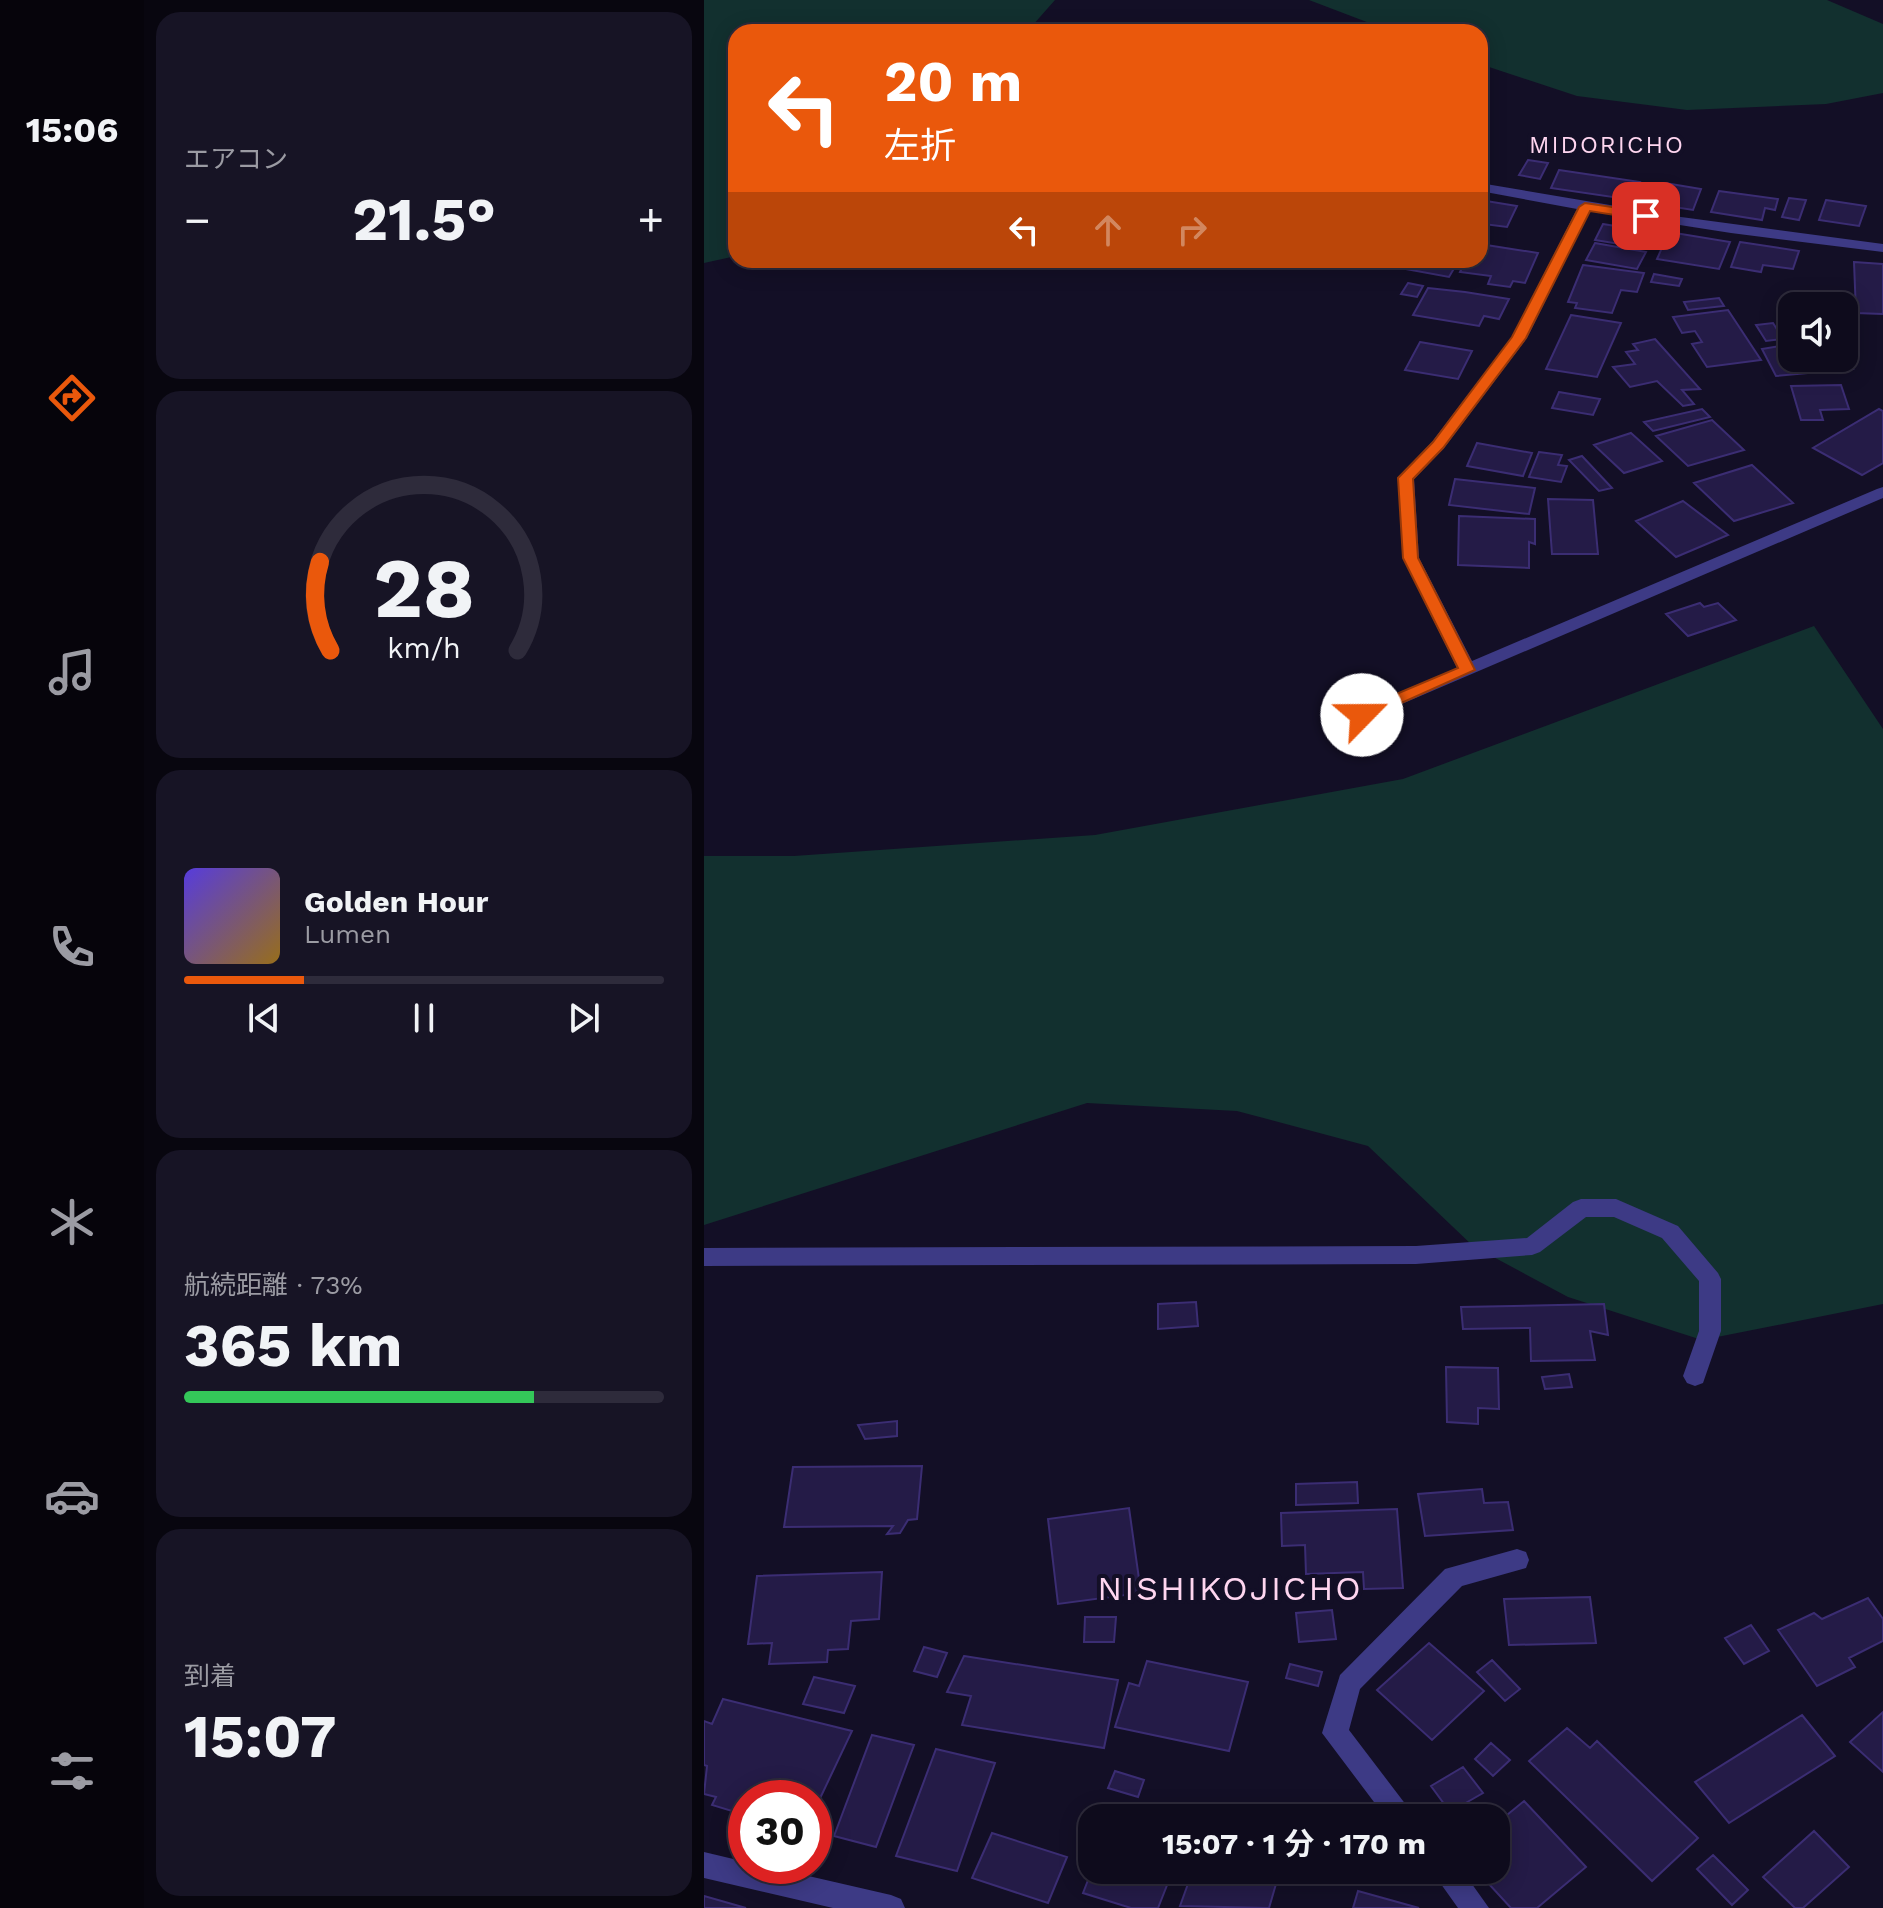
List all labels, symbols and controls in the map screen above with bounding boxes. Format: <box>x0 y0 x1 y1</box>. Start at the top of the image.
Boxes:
text: 20 m <box>884 49 1022 115</box>
icon: left <box>752 56 856 160</box>
text: 15:06 <box>26 109 118 151</box>
text: 左折 <box>884 125 956 167</box>
district label: MIDORICHO <box>1529 131 1685 159</box>
text: エアコン <box>184 144 288 174</box>
pin <box>1612 182 1680 250</box>
text: 21.5° <box>352 184 496 255</box>
text: − <box>184 194 211 246</box>
text: + <box>637 194 664 246</box>
icon: arrive <box>1624 194 1668 238</box>
icon: left <box>1002 208 1046 252</box>
icon: ahead <box>1086 208 1130 252</box>
icon: right <box>1170 208 1214 252</box>
map controls <box>1778 292 1858 372</box>
button: sound <box>1778 292 1858 372</box>
icon: directions <box>44 370 100 426</box>
text: 28 <box>373 539 475 636</box>
text: km/h <box>387 631 461 665</box>
icon: music <box>44 644 100 700</box>
position arrow <box>1320 673 1404 757</box>
text: Golden Hour <box>304 884 488 919</box>
icon: phone <box>44 919 100 975</box>
text: Lumen <box>304 919 391 949</box>
icon: previous <box>242 996 286 1040</box>
icon: pause <box>402 996 446 1040</box>
icon: next <box>562 996 606 1040</box>
icon: climate <box>44 1194 100 1250</box>
text: 航続距離 · 73% <box>184 1270 363 1300</box>
text: 365 km <box>184 1310 402 1381</box>
icon: car <box>44 1468 100 1524</box>
district label: NISHIKOJICHO <box>1097 1568 1363 1608</box>
text: 到着 <box>184 1661 236 1691</box>
text: 15:07 <box>184 1701 337 1772</box>
icon: filters <box>44 1743 100 1799</box>
speed limit sign: 30 <box>728 1780 832 1884</box>
text: 15:07 · 1 分 · 170 m <box>1162 1826 1426 1861</box>

